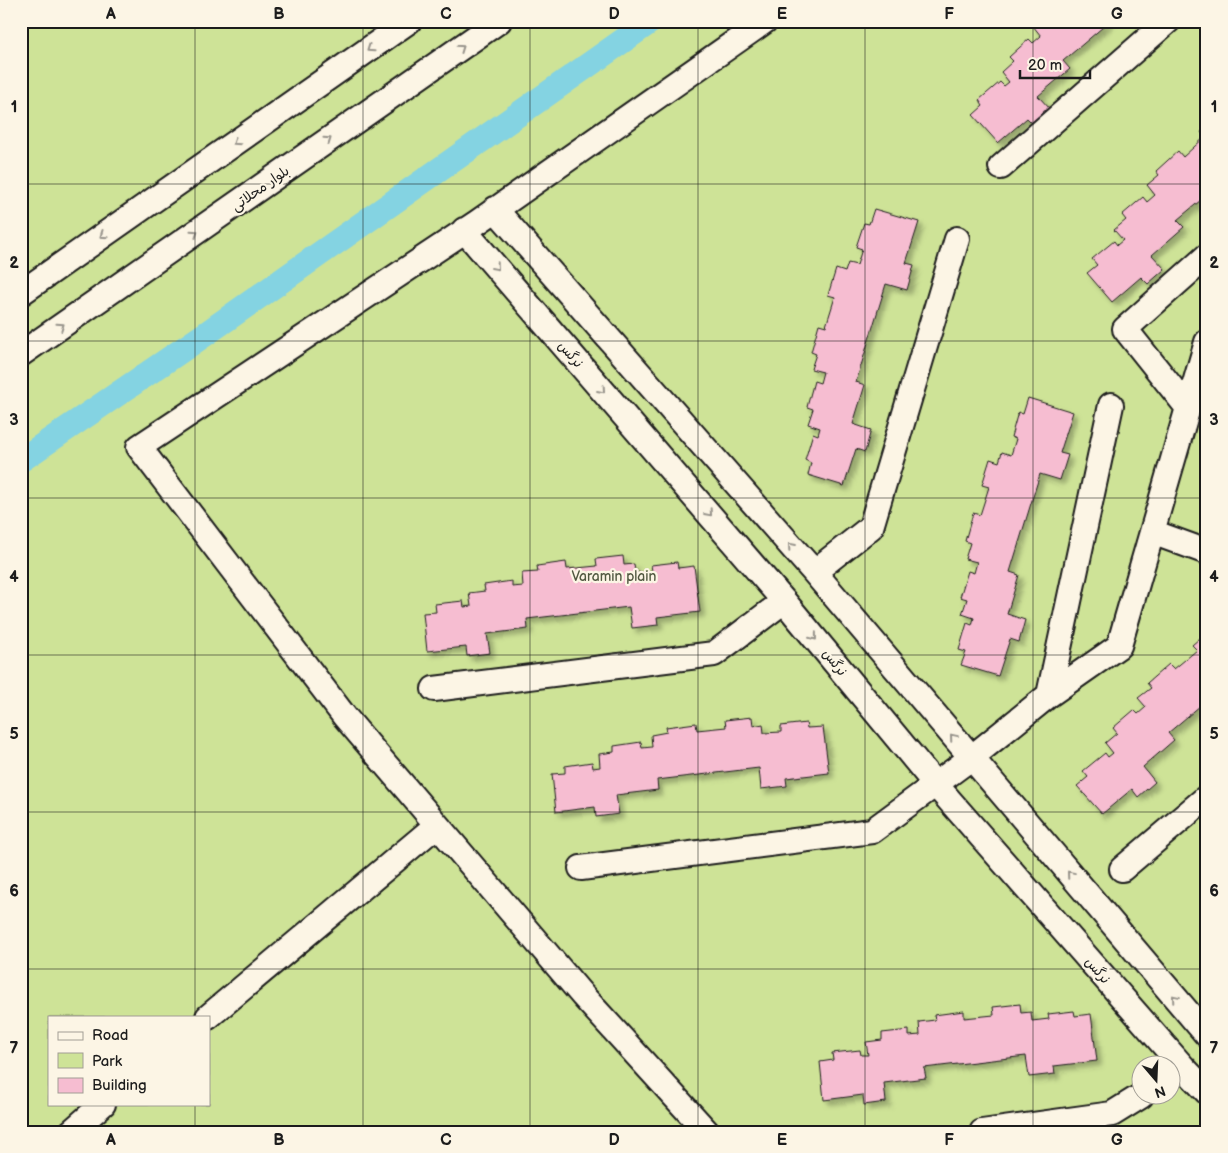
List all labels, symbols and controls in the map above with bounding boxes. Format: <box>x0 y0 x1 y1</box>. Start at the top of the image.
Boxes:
text: A <box>105 5 116 24</box>
text: B <box>273 5 285 24</box>
text: C <box>440 5 452 24</box>
text: D <box>608 5 620 24</box>
text: E <box>777 5 787 24</box>
text: F <box>944 5 954 24</box>
text: G <box>1111 5 1123 24</box>
one-way arrow <box>366 43 375 52</box>
one-way arrow <box>455 45 465 54</box>
scale bar <box>1020 48 1090 80</box>
text: 20 m <box>1028 56 1062 75</box>
text: 1 <box>11 98 17 117</box>
text: 1 <box>1211 98 1217 117</box>
one-way arrow <box>233 136 242 145</box>
one-way arrow <box>322 137 332 146</box>
street label: بلوار محلاتی <box>228 162 293 215</box>
one-way arrow <box>99 229 109 238</box>
one-way arrow <box>189 230 198 239</box>
text: 2 <box>9 254 19 273</box>
text: 2 <box>1209 254 1219 273</box>
one-way arrow <box>491 262 500 271</box>
one-way arrow <box>55 323 65 332</box>
street label: نرگس <box>554 337 587 371</box>
one-way arrow <box>597 385 606 394</box>
text: 3 <box>9 411 19 430</box>
text: 3 <box>1209 411 1219 430</box>
one-way arrow <box>703 508 712 517</box>
one-way arrow <box>788 543 797 552</box>
text: 4 <box>9 568 19 587</box>
park label: Varamin plain <box>572 568 657 585</box>
text: 4 <box>1209 568 1219 587</box>
one-way arrow <box>809 631 817 640</box>
street label: نرگس <box>819 645 851 679</box>
text: 5 <box>9 725 19 744</box>
text: 5 <box>1209 725 1219 744</box>
one-way arrow <box>950 733 959 742</box>
one-way arrow <box>1067 871 1076 880</box>
text: 6 <box>9 882 19 901</box>
text: 6 <box>1209 882 1219 901</box>
street label: نرگس <box>1081 953 1114 987</box>
one-way arrow <box>1172 994 1181 1003</box>
legend <box>48 1016 210 1106</box>
text: Road <box>92 1026 128 1045</box>
text: 7 <box>10 1039 19 1058</box>
text: 7 <box>1210 1039 1219 1058</box>
text: Park <box>92 1052 123 1071</box>
north arrow <box>1130 1056 1180 1106</box>
text: Building <box>92 1076 147 1095</box>
text: N <box>1152 1082 1168 1102</box>
text: A <box>105 1131 116 1150</box>
text: B <box>273 1131 285 1150</box>
text: C <box>440 1131 452 1150</box>
text: D <box>608 1131 620 1150</box>
text: E <box>777 1131 787 1150</box>
text: F <box>944 1131 954 1150</box>
text: G <box>1111 1131 1123 1150</box>

